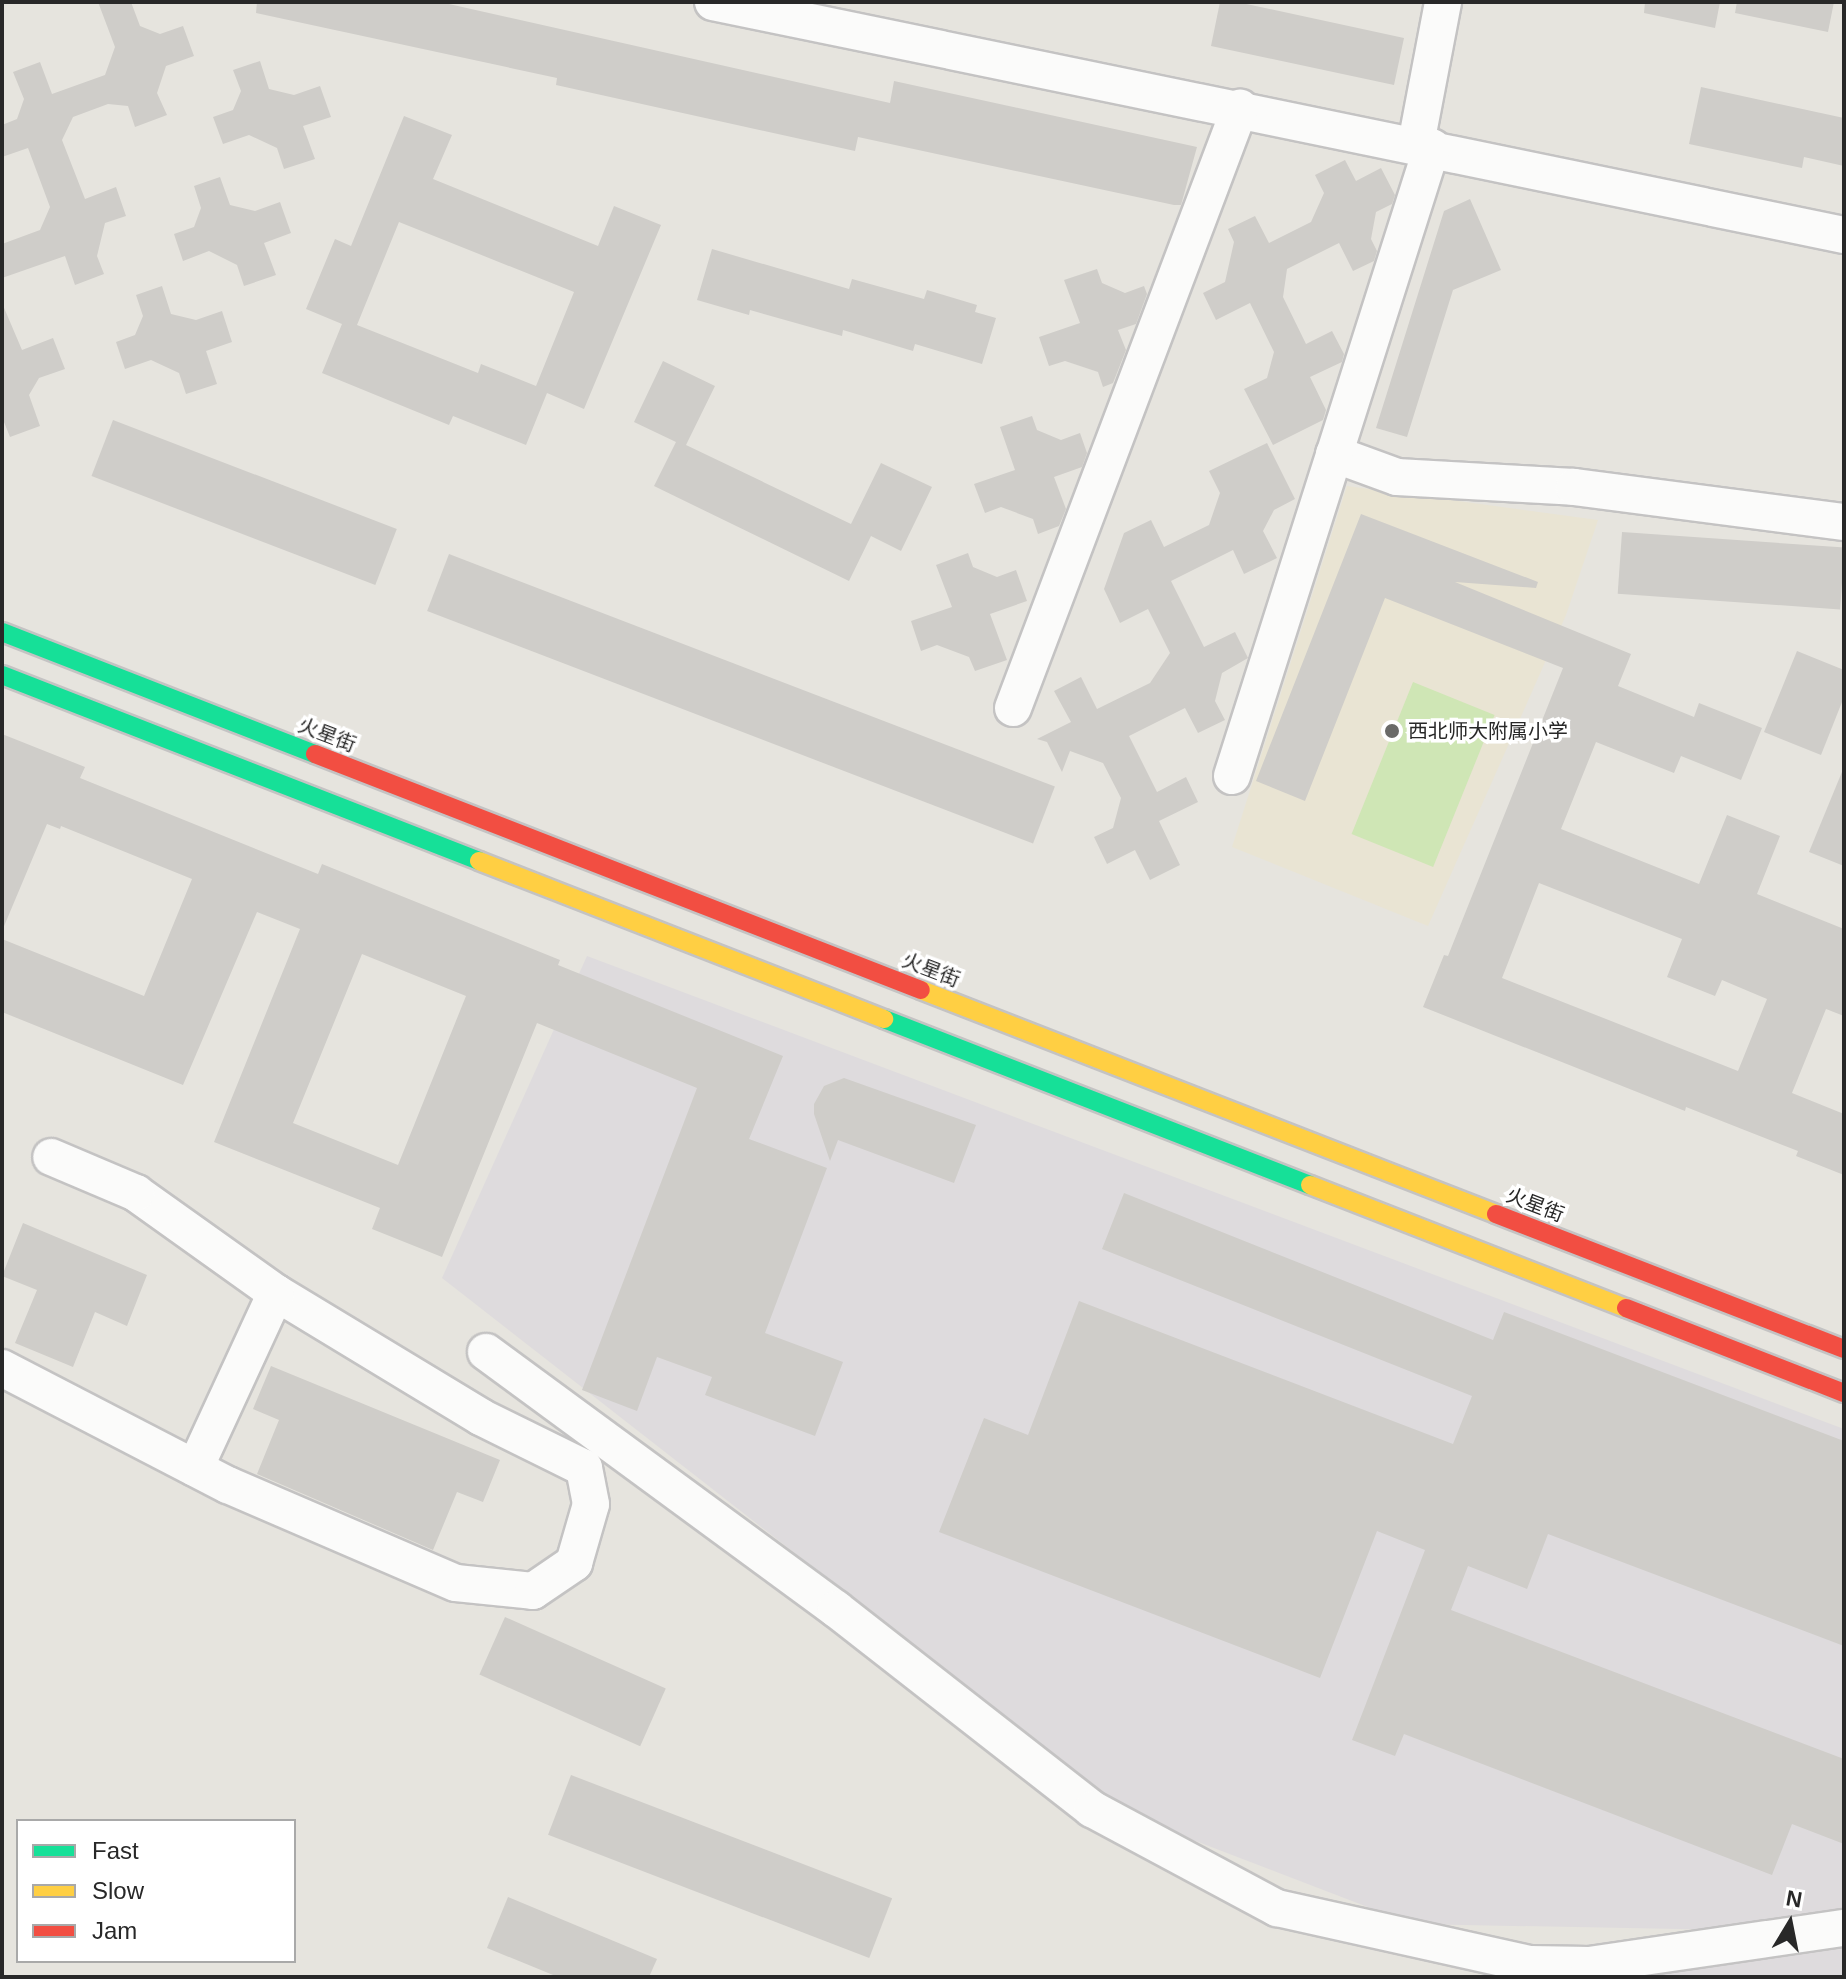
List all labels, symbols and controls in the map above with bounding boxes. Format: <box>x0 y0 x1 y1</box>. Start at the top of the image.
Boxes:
street label: 火星街 <box>295 713 359 757</box>
place label: 西北师大附属小学 <box>1408 719 1568 743</box>
marker: 西北师大附属小学 <box>1383 722 1401 740</box>
street label: 火星街 <box>899 948 963 992</box>
street label: 火星街 <box>1503 1183 1567 1227</box>
legend <box>16 1819 296 1963</box>
text: Fast <box>92 1837 139 1864</box>
text: Slow <box>92 1877 144 1904</box>
north arrow <box>1750 1883 1830 1963</box>
text: N <box>1784 1885 1804 1913</box>
text: Jam <box>92 1917 137 1944</box>

